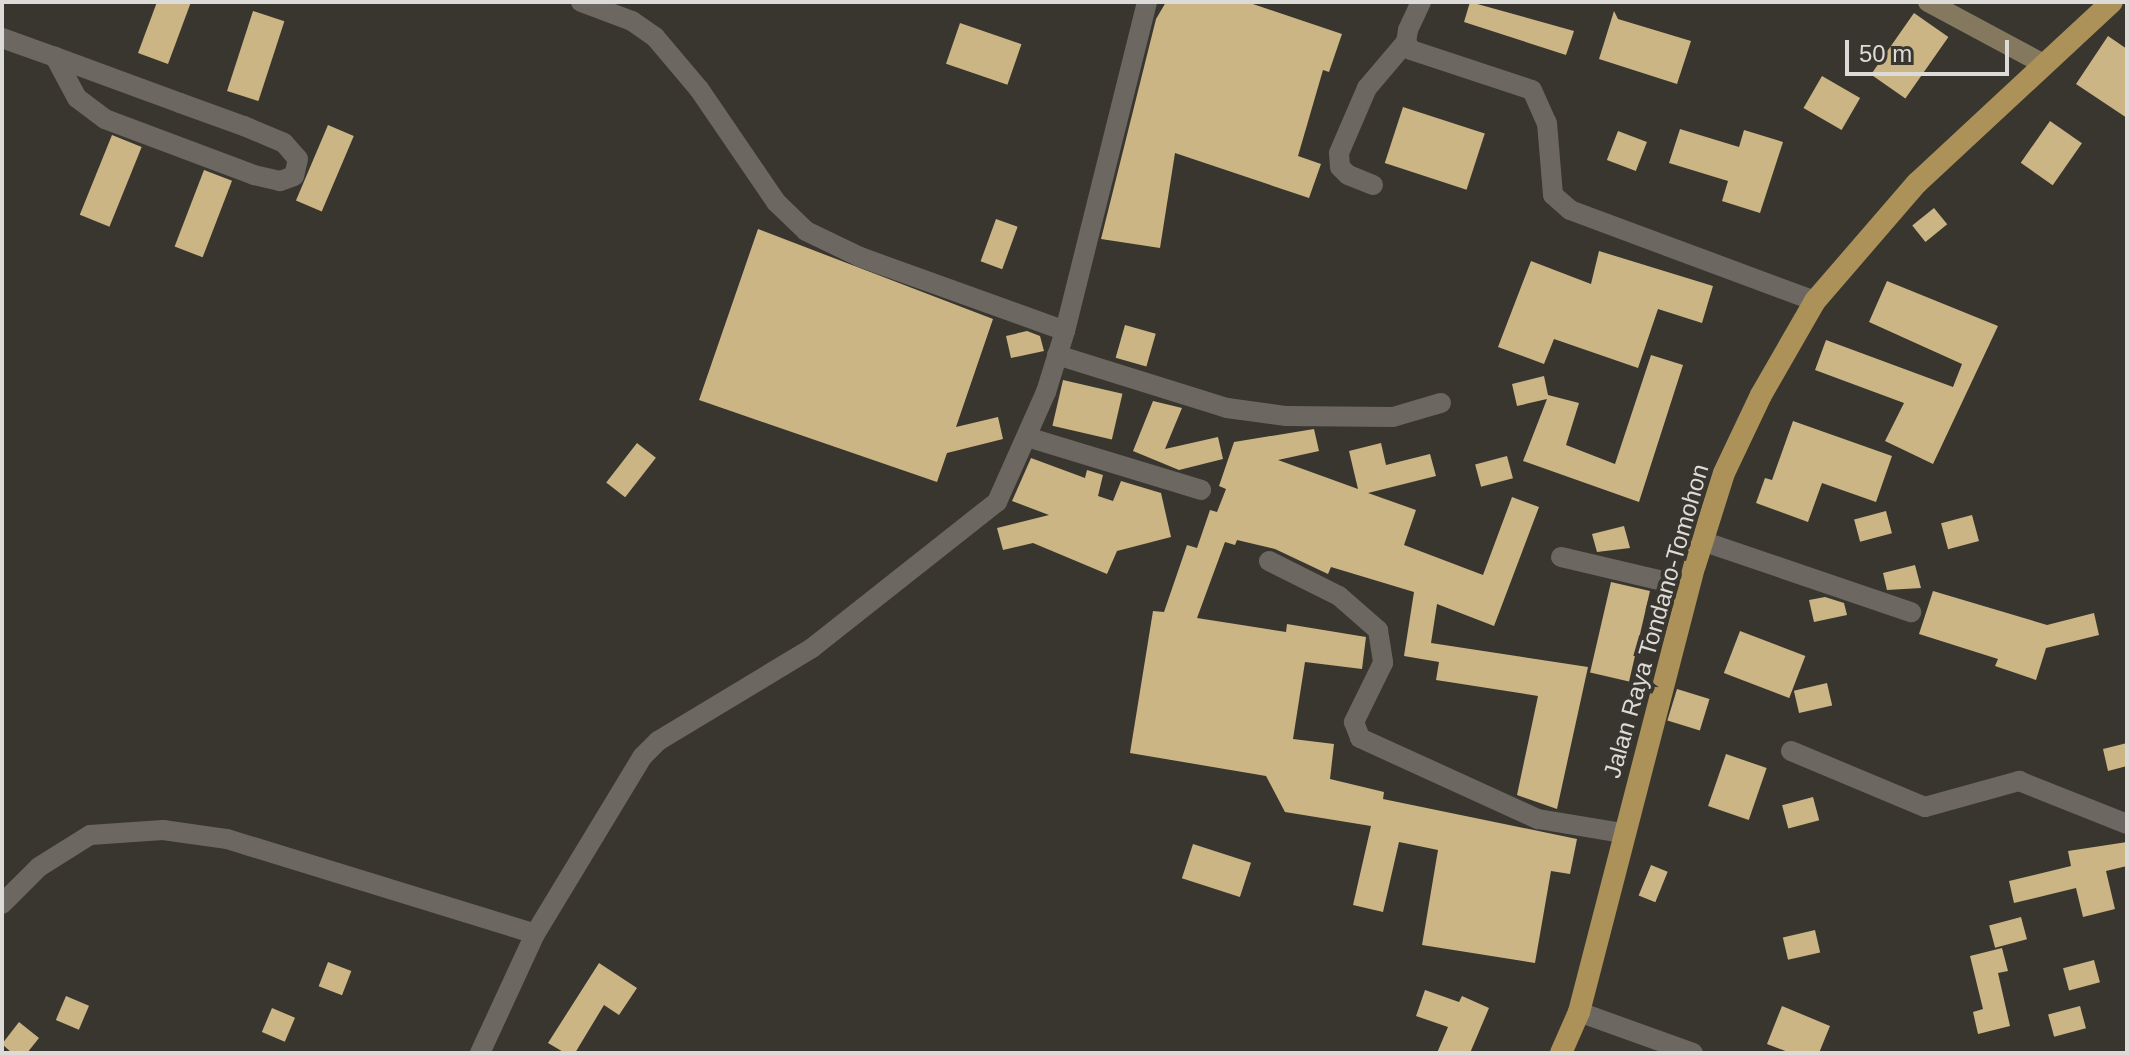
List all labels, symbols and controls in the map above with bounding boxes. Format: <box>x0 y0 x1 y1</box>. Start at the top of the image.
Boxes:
scale bar <box>1849 24 2013 74</box>
text: 50 m <box>1859 40 1912 67</box>
street label: Jalan Raya Tondano-Tomohon <box>1597 461 1715 781</box>

